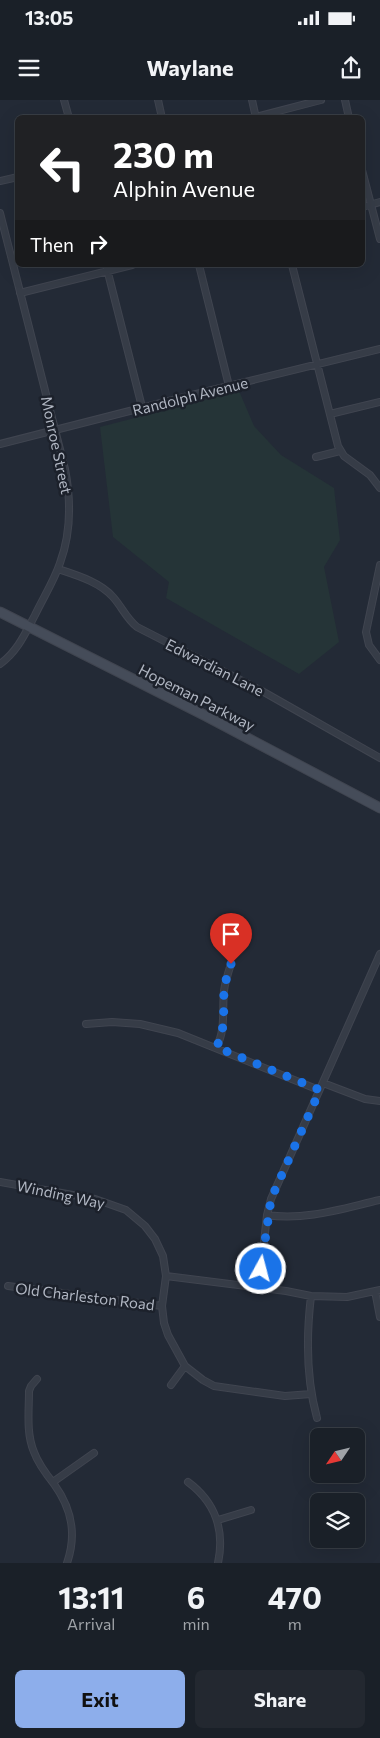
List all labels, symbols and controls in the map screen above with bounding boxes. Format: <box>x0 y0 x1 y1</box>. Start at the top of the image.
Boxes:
text: 13:05 <box>25 6 73 29</box>
icon: menu <box>15 54 43 82</box>
text: Waylane <box>146 54 234 81</box>
icon: share <box>337 54 365 82</box>
text: 230 m <box>113 132 214 175</box>
icon: left <box>30 135 95 200</box>
text: Alphin Avenue <box>113 175 255 202</box>
icon: right <box>84 230 112 258</box>
text: Then <box>30 233 74 256</box>
street label: Randolph Avenue <box>130 373 250 419</box>
street label: Monroe Street <box>38 394 76 496</box>
street label: Edwardian Lane <box>163 635 267 700</box>
street label: Hopeman Parkway <box>136 660 258 734</box>
pin <box>210 913 252 964</box>
icon: arrive <box>217 920 245 948</box>
street label: Winding Way <box>15 1176 107 1212</box>
position arrow <box>234 1242 286 1294</box>
street label: Old Charleston Road <box>14 1279 156 1313</box>
north arrow <box>310 1428 365 1482</box>
map controls <box>310 1428 365 1548</box>
button: layers <box>310 1493 365 1548</box>
text: 13:11 <box>58 1578 124 1615</box>
text: 6 <box>187 1578 205 1615</box>
text: 470 <box>268 1578 322 1615</box>
text: Arrival <box>67 1614 115 1633</box>
text: min <box>182 1614 210 1633</box>
text: m <box>288 1614 302 1633</box>
button: Exit <box>15 1670 185 1728</box>
button: Share <box>195 1670 365 1728</box>

